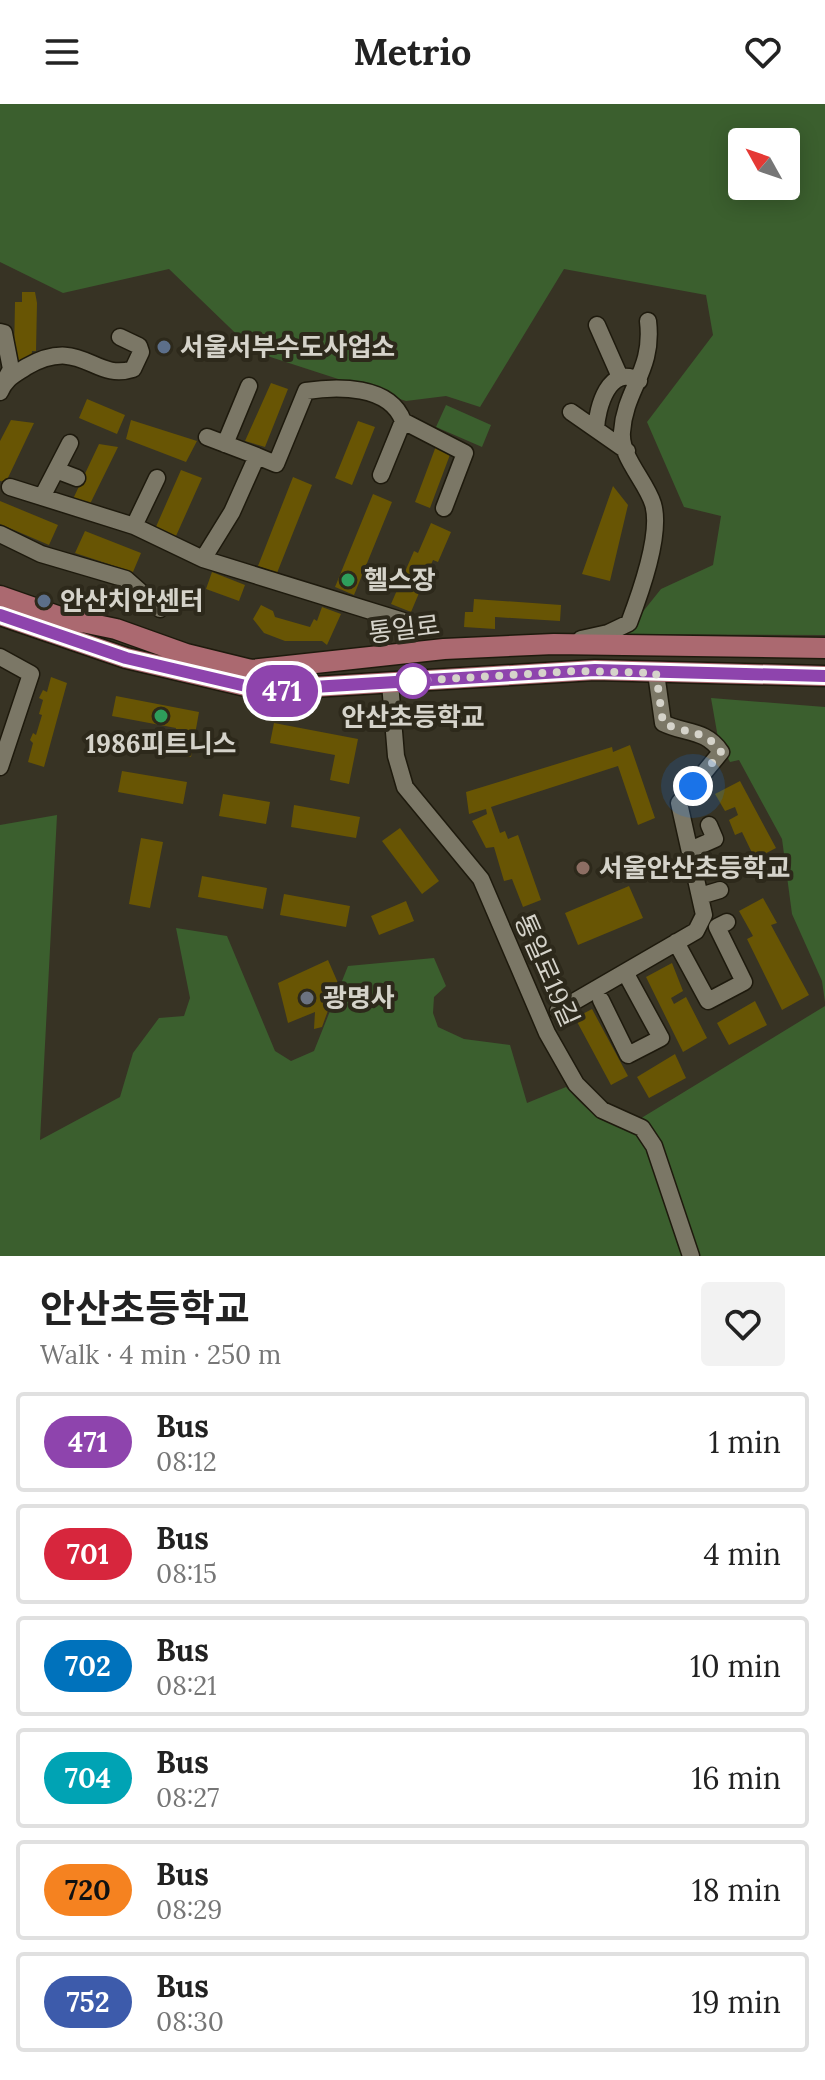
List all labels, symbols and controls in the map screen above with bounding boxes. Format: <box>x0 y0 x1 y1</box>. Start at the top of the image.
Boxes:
text: Metrio <box>354 29 471 75</box>
icon: menu <box>40 30 84 74</box>
icon: heart <box>741 30 785 74</box>
north arrow <box>728 128 800 200</box>
map controls <box>728 128 800 200</box>
place label: 서울서부수도사업소 <box>180 330 395 363</box>
marker: 서울서부수도사업소 <box>155 338 173 356</box>
place label: 헬스장 <box>364 563 436 596</box>
marker: 헬스장 <box>339 571 357 589</box>
place label: 안산치안센터 <box>60 584 204 617</box>
marker: 안산치안센터 <box>35 592 53 610</box>
street label: 통일로 <box>366 608 442 649</box>
marker: 안산초등학교 <box>396 664 430 698</box>
line badge: 471 <box>236 665 328 717</box>
text: 471 <box>262 673 302 709</box>
place label: 안산초등학교 <box>341 700 485 733</box>
marker: 1986피트니스 <box>152 707 170 725</box>
place label: 1986피트니스 <box>85 727 237 760</box>
your location <box>673 766 713 806</box>
place label: 서울안산초등학교 <box>599 851 790 884</box>
marker: 서울안산초등학교 <box>574 859 592 877</box>
street label: 통일로19길 <box>508 908 587 1031</box>
place label: 광명사 <box>323 981 395 1014</box>
marker: 광명사 <box>298 989 316 1007</box>
button: heart <box>701 1282 785 1366</box>
text: 안산초등학교 <box>40 1284 250 1332</box>
text: Walk · 4 min · 250 m <box>40 1338 281 1371</box>
text: Bus <box>156 1407 209 1445</box>
text: 1 min <box>709 1423 781 1461</box>
text: 471 <box>68 1424 108 1460</box>
text: 08:12 <box>156 1445 217 1478</box>
text: Bus <box>156 1519 209 1557</box>
text: 4 min <box>703 1535 781 1573</box>
text: 701 <box>67 1536 109 1572</box>
text: 08:15 <box>156 1557 217 1590</box>
text: Bus <box>156 1631 209 1669</box>
text: 10 min <box>690 1647 781 1685</box>
text: 702 <box>65 1648 111 1684</box>
text: 08:21 <box>156 1669 217 1702</box>
text: Bus <box>156 1743 209 1781</box>
text: 16 min <box>691 1759 781 1797</box>
text: 704 <box>65 1760 111 1796</box>
text: 08:27 <box>156 1781 219 1814</box>
text: Bus <box>156 1855 209 1893</box>
text: 18 min <box>692 1871 781 1909</box>
text: 720 <box>65 1872 111 1908</box>
text: 08:29 <box>156 1893 222 1926</box>
text: Bus <box>156 1967 209 2005</box>
text: 19 min <box>691 1983 781 2021</box>
text: 752 <box>66 1984 110 2020</box>
text: 08:30 <box>156 2005 224 2038</box>

